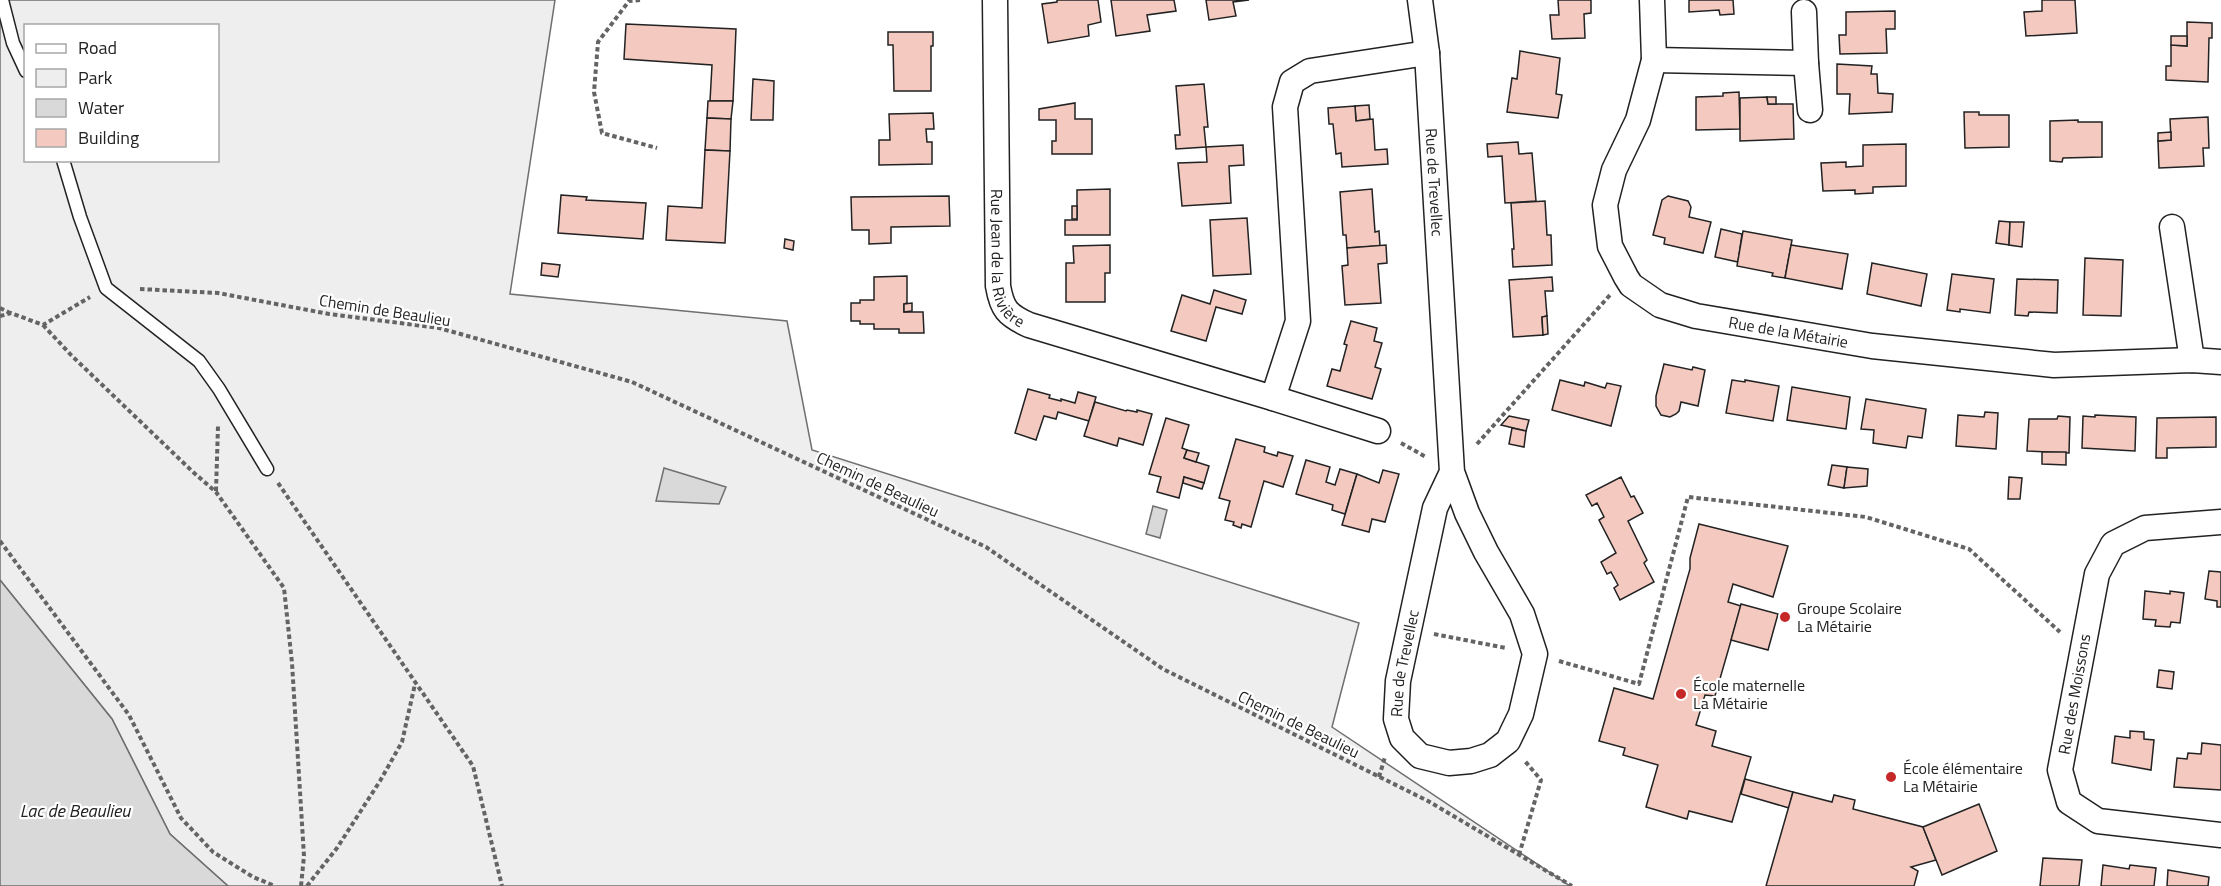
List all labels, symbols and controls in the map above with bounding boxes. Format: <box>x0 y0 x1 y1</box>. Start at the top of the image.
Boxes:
legend <box>24 24 219 162</box>
text: Road <box>78 34 117 61</box>
text: Park <box>78 64 113 91</box>
text: Water <box>78 94 124 121</box>
text: Building <box>78 124 139 151</box>
street label: Rue de Trevellec <box>1420 127 1450 237</box>
street label: Rue Jean de la Rivière <box>985 189 1029 333</box>
street label: Chemin de Beaulieu <box>318 288 452 332</box>
street label: Rue de la Métairie <box>1727 310 1850 354</box>
street label: Chemin de Beaulieu <box>813 445 943 523</box>
place label: Groupe Scolaire La Métairie <box>1797 596 1902 638</box>
street label: Rue de Trevellec <box>1384 607 1425 718</box>
marker: Groupe Scolaire La Métairie <box>1778 610 1792 624</box>
street label: Rue des Moissons <box>2052 632 2096 756</box>
place label: École maternelle La Métairie <box>1693 673 1805 715</box>
street label: Chemin de Beaulieu <box>1234 684 1364 764</box>
marker: École maternelle La Métairie <box>1674 687 1688 701</box>
place label: École élémentaire La Métairie <box>1903 756 2023 798</box>
marker: École élémentaire La Métairie <box>1884 770 1898 784</box>
water label: Lac de Beaulieu <box>20 797 131 824</box>

